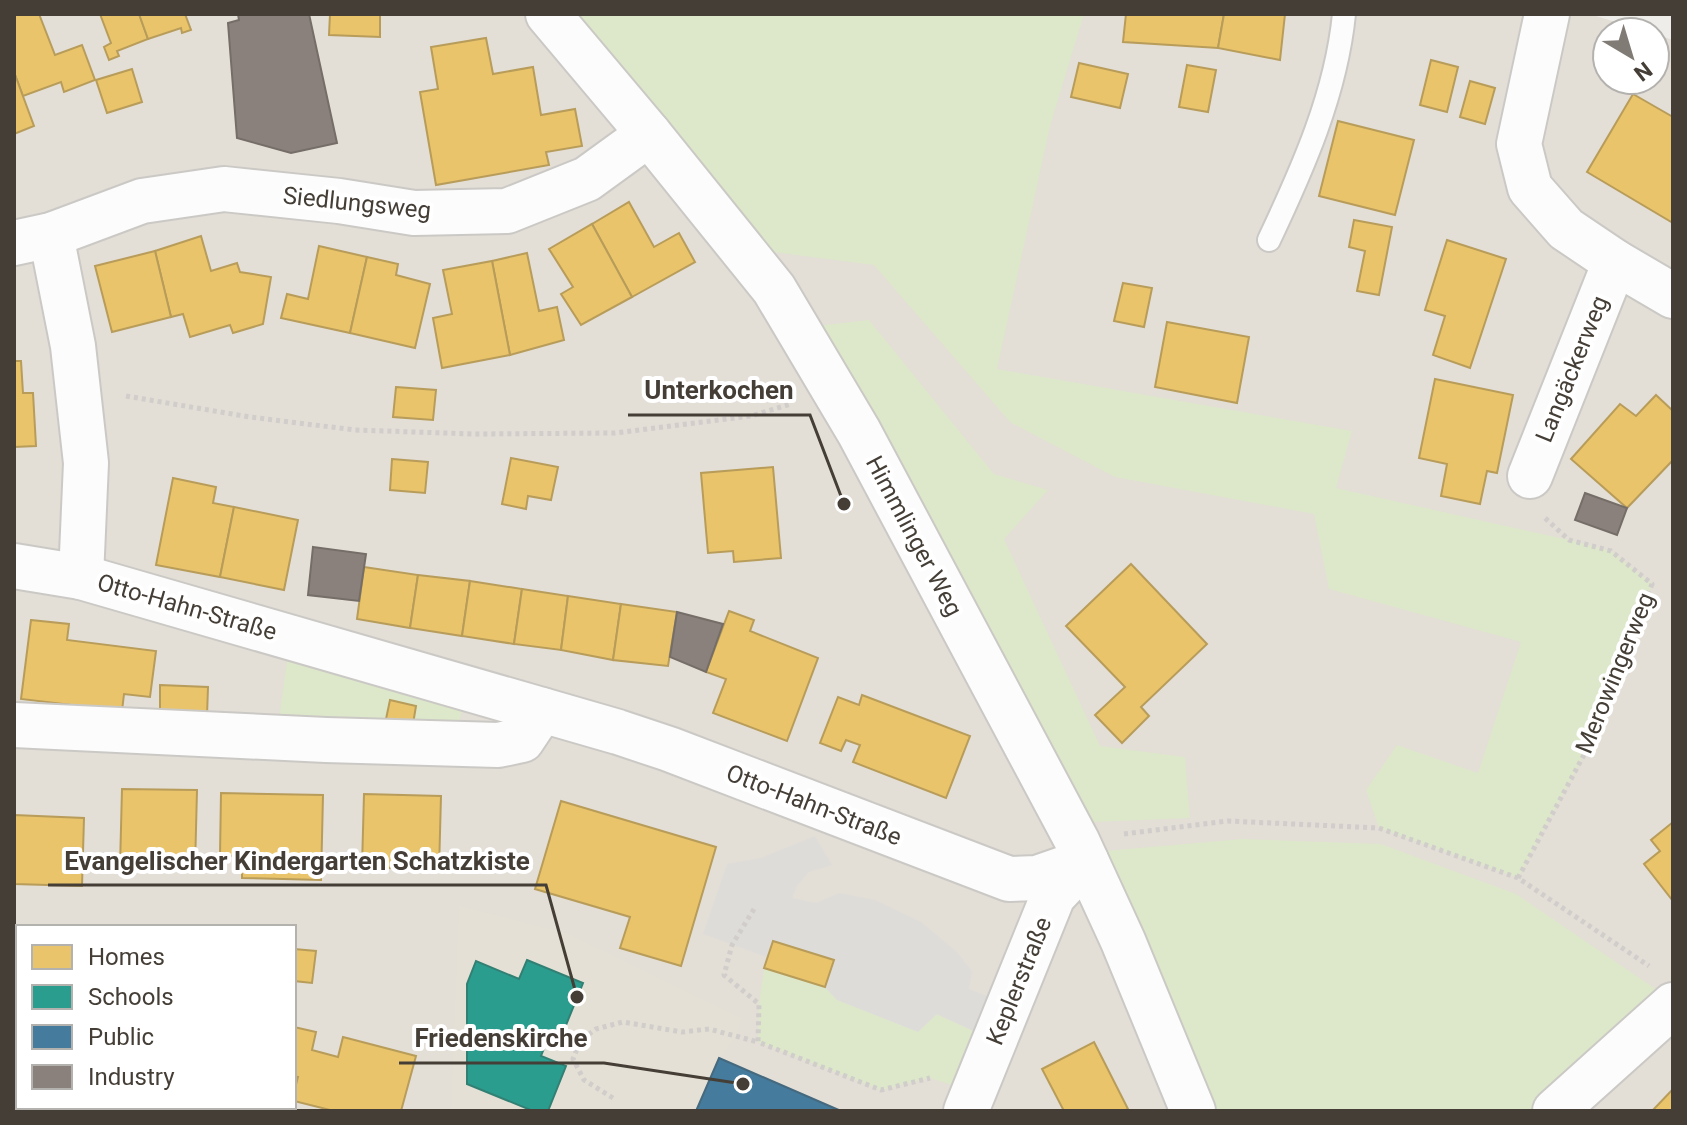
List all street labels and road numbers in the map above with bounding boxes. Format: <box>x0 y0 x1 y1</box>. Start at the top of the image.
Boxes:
street label: Siedlungsweg <box>282 181 432 225</box>
street label: Langäckerweg <box>1530 292 1614 446</box>
street label: Himmlinger Weg <box>860 451 968 621</box>
street label: Otto-Hahn-Straße <box>94 568 280 646</box>
street label: Merowingerweg <box>1570 588 1660 758</box>
street label: Otto-Hahn-Straße <box>722 759 906 851</box>
street label: Keplerstraße <box>981 913 1057 1049</box>

